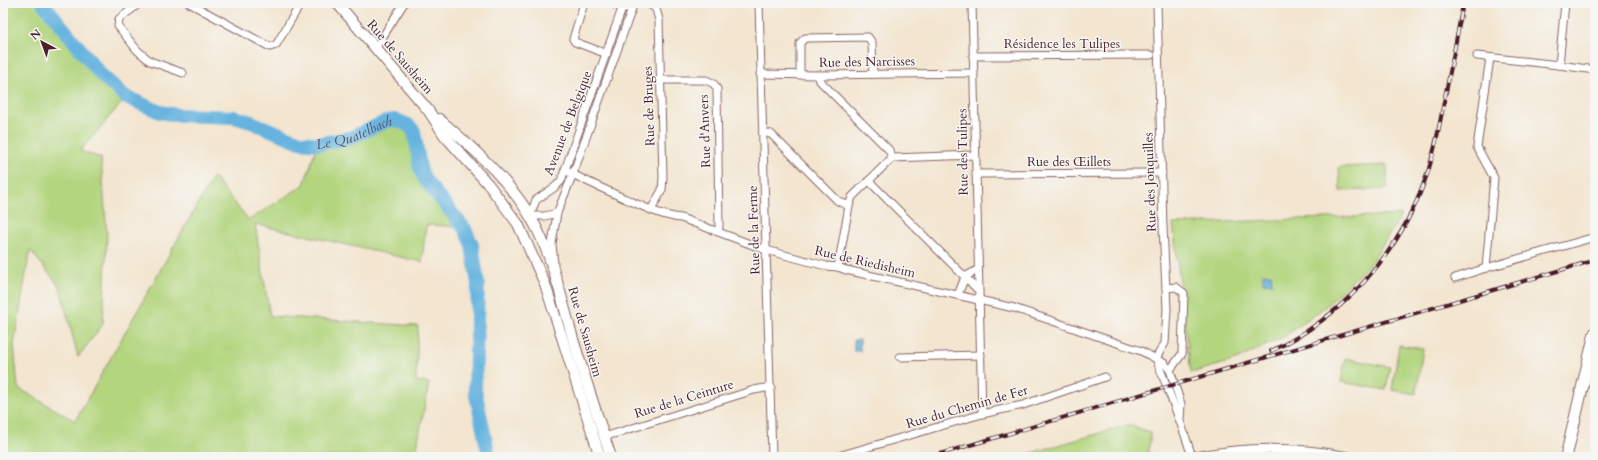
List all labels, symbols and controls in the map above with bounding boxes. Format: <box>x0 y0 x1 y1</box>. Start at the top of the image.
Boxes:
street label: Rue de Sausheim <box>363 16 437 98</box>
north arrow <box>22 22 62 62</box>
text: N <box>27 26 45 44</box>
street label: Résidence les Tulipes <box>1004 35 1120 53</box>
street label: Rue des Narcisses <box>819 52 915 72</box>
street label: Rue de Bruges <box>639 66 659 146</box>
street label: Avenue de Belgique <box>540 68 596 178</box>
street label: Rue d'Anvers <box>695 94 715 168</box>
street label: Rue des Tulipes <box>953 108 973 196</box>
water label: Le Quatelbach <box>314 111 393 154</box>
street label: Rue des Jonquilles <box>1139 132 1161 232</box>
street label: Rue des Œillets <box>1027 153 1111 171</box>
street label: Rue de la Ferme <box>743 185 765 275</box>
street label: Rue de Riedisheim <box>813 242 917 282</box>
street label: Rue de Sausheim <box>564 285 606 379</box>
street label: Rue de la Ceinture <box>632 375 736 423</box>
street label: Rue du Chemin de Fer <box>904 381 1030 433</box>

